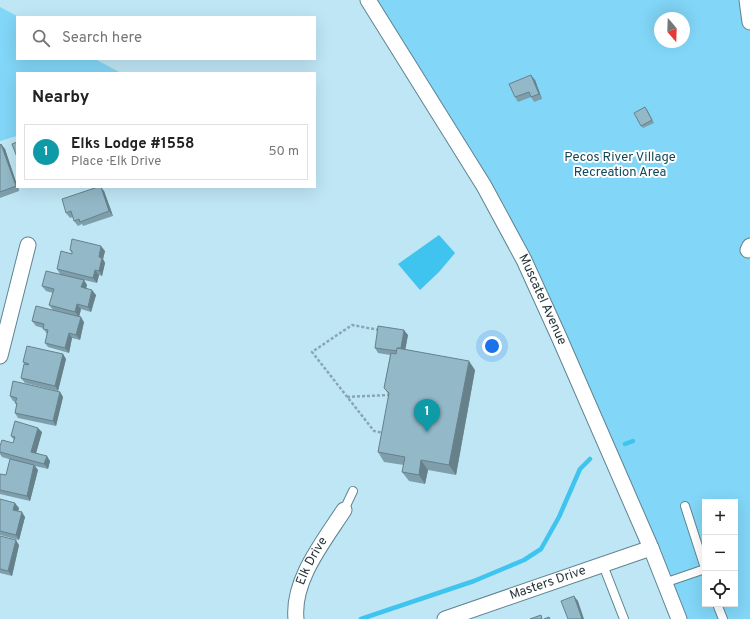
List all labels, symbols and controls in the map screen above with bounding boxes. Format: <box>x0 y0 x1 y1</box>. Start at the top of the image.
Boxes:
north arrow <box>654 12 690 48</box>
search box <box>16 16 316 60</box>
icon: search <box>30 27 52 49</box>
text: Search here <box>62 29 142 48</box>
text: Nearby <box>32 87 89 109</box>
text: Elks Lodge #1558 <box>71 135 195 154</box>
text: 1 <box>43 144 49 160</box>
text: 50 m <box>269 144 299 160</box>
park label: Pecos River Village Recreation Area <box>564 150 676 181</box>
text: Place · Elk Drive <box>71 154 161 170</box>
street label: Muscatel Avenue <box>514 251 570 348</box>
your location <box>482 336 502 356</box>
pin: 1 <box>414 399 440 432</box>
map controls <box>702 499 738 607</box>
button: + <box>702 499 738 535</box>
street label: Elk Drive <box>293 534 332 587</box>
button: − <box>702 535 738 571</box>
street label: Masters Drive <box>508 563 588 604</box>
button: locate <box>702 571 738 607</box>

